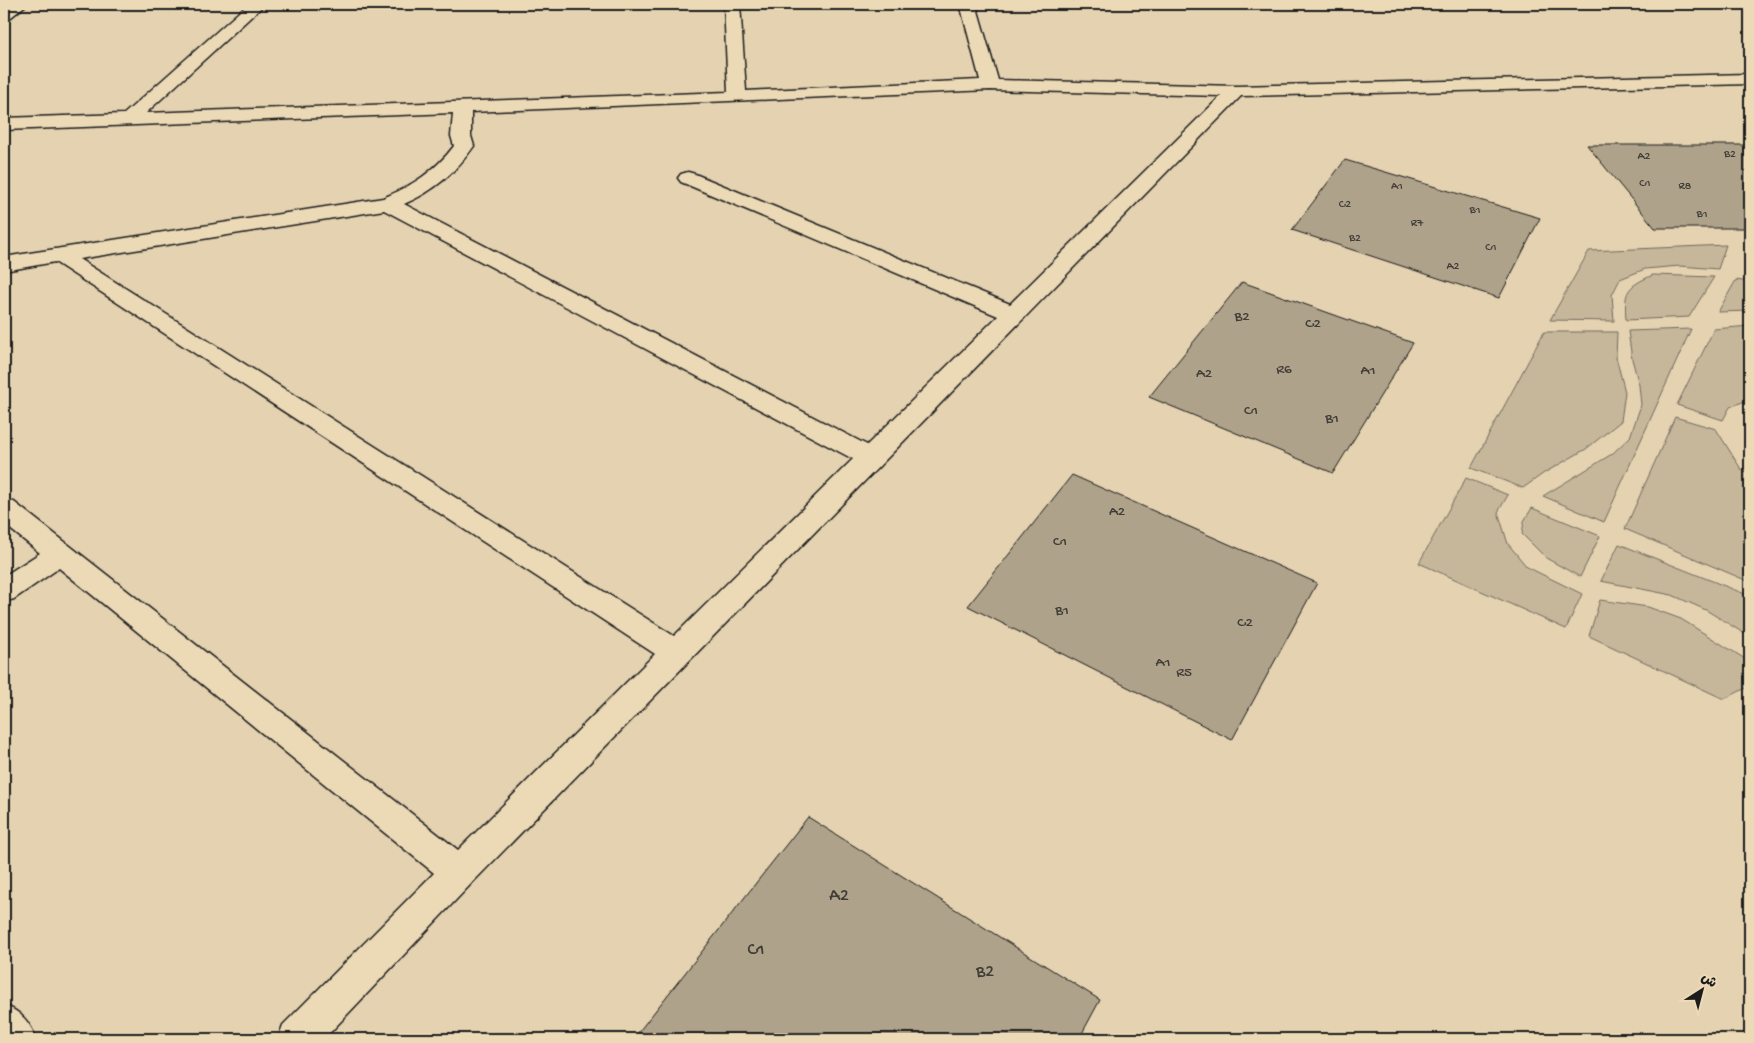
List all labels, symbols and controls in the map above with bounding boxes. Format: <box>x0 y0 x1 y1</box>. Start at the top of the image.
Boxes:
house number: B2 <box>1723 148 1736 162</box>
house number: A2 <box>1638 150 1651 164</box>
house number: C1 <box>1639 177 1651 191</box>
house number: A1 <box>1391 180 1403 194</box>
house number: R8 <box>1679 180 1692 194</box>
house number: C2 <box>1339 198 1351 212</box>
house number: B1 <box>1469 204 1481 218</box>
house number: B1 <box>1696 208 1708 222</box>
house number: R7 <box>1411 217 1424 231</box>
house number: B2 <box>1348 232 1361 246</box>
house number: C1 <box>1485 241 1497 255</box>
house number: A2 <box>1447 260 1460 274</box>
house number: B2 <box>1233 308 1250 326</box>
house number: C2 <box>1305 315 1321 333</box>
house number: R6 <box>1276 361 1292 379</box>
house number: A1 <box>1361 362 1375 380</box>
house number: A2 <box>1196 365 1212 383</box>
house number: C1 <box>1244 402 1258 420</box>
house number: B1 <box>1324 410 1339 428</box>
house number: A2 <box>1109 503 1125 521</box>
house number: C1 <box>1053 533 1067 551</box>
house number: B1 <box>1054 602 1069 620</box>
house number: C2 <box>1237 614 1253 632</box>
house number: A1 <box>1156 654 1170 672</box>
house number: R5 <box>1176 664 1192 682</box>
house number: A2 <box>829 886 849 907</box>
house number: C1 <box>747 940 765 961</box>
house number: B2 <box>975 962 994 983</box>
north arrow <box>1676 966 1726 1016</box>
text: ش <box>1697 970 1719 993</box>

